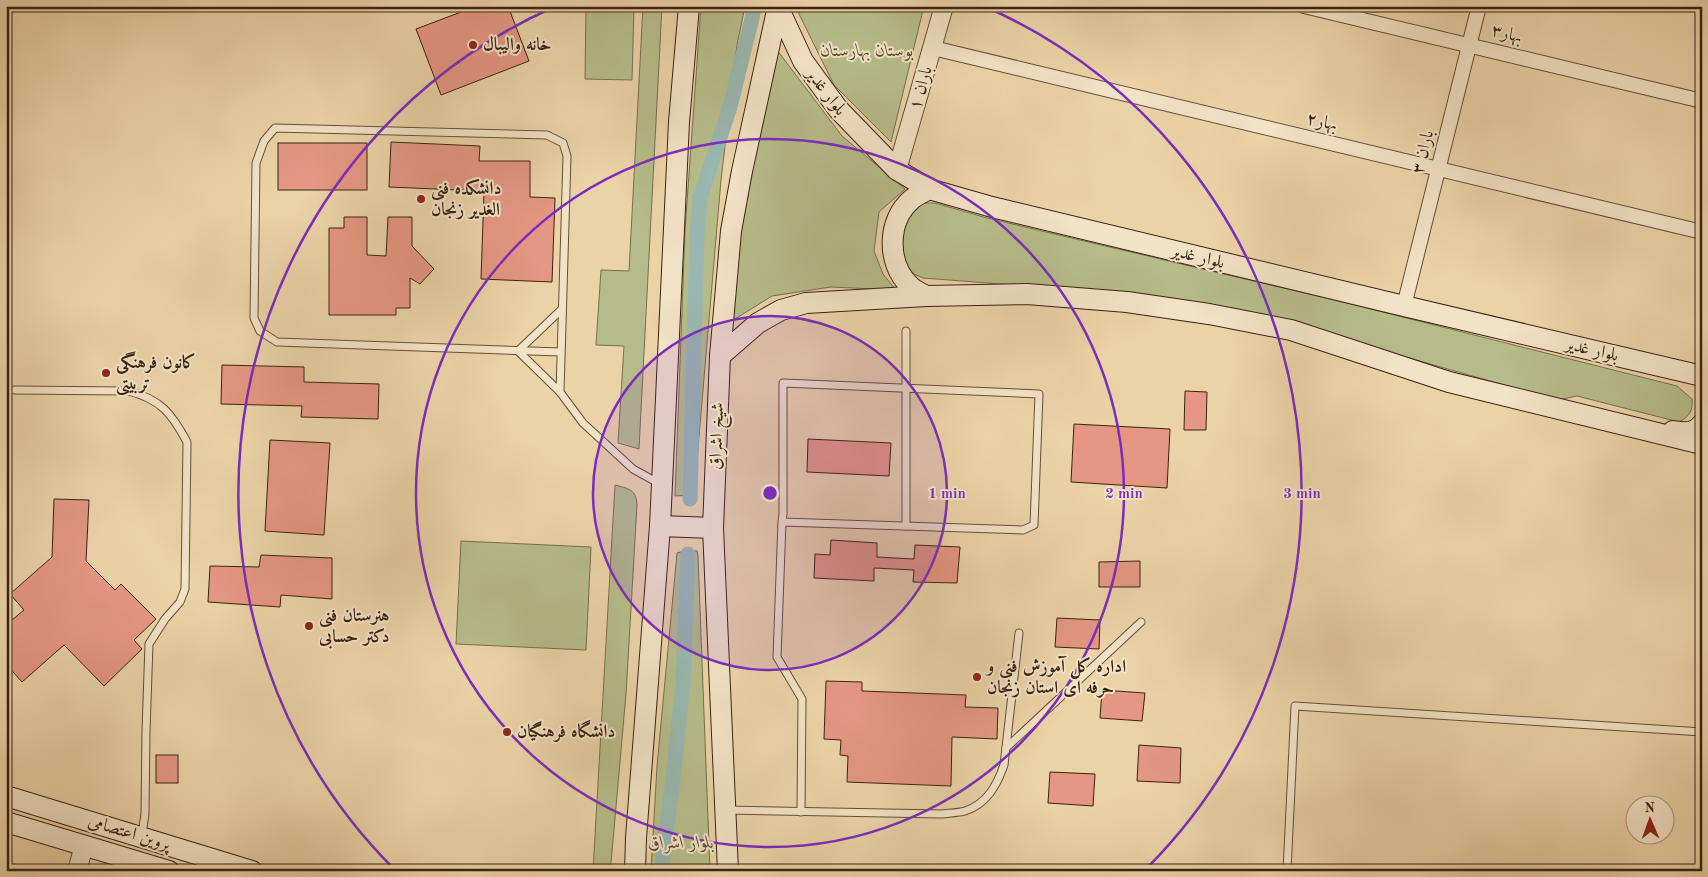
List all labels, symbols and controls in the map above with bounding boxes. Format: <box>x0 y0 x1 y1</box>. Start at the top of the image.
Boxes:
street label: بهار۳ <box>1489 21 1524 48</box>
place label: خانه والیبال <box>483 35 551 55</box>
marker: خانه والیبال <box>467 39 479 51</box>
park label: بوستان بهارستان <box>820 42 914 62</box>
street label: بلوار غدیر <box>800 64 850 119</box>
street label: باران ۱ <box>906 64 937 112</box>
street label: بهار۲ <box>1304 110 1339 136</box>
street label: باران ۳ <box>1409 128 1438 176</box>
place label: دانشکده فنی الغدیر زنجان <box>431 179 502 220</box>
marker: دانشکده فنی الغدیر زنجان <box>415 193 427 205</box>
street label: بلوار غدیر <box>1167 241 1226 273</box>
street label: بلوار غدیر <box>1562 335 1620 366</box>
place label: کانون فرهنگی تربیتی <box>116 351 196 396</box>
marker: کانون فرهنگی تربیتی <box>100 367 112 379</box>
street label: شیخ اشراق <box>707 402 733 470</box>
centre of rings <box>761 484 779 502</box>
text: 1 min <box>928 487 966 502</box>
text: 2 min <box>1105 487 1143 502</box>
text: 3 min <box>1283 487 1321 502</box>
place label: هنرستان فنی دکتر حسابی <box>318 607 390 649</box>
marker: هنرستان فنی دکتر حسابی <box>303 620 315 632</box>
place label: اداره کل آموزش فنی و حرفه ای استان زنجان <box>985 655 1126 698</box>
marker: اداره کل آموزش فنی و حرفه ای استان زنجان <box>971 671 983 683</box>
place label: دانشگاه فرهنگیان <box>517 719 615 743</box>
marker: دانشگاه فرهنگیان <box>501 726 513 738</box>
north arrow <box>1626 794 1676 844</box>
text: N <box>1644 801 1655 815</box>
street label: پروین اعتصامی <box>86 812 174 855</box>
park label: بلوار اشراق <box>648 834 715 854</box>

